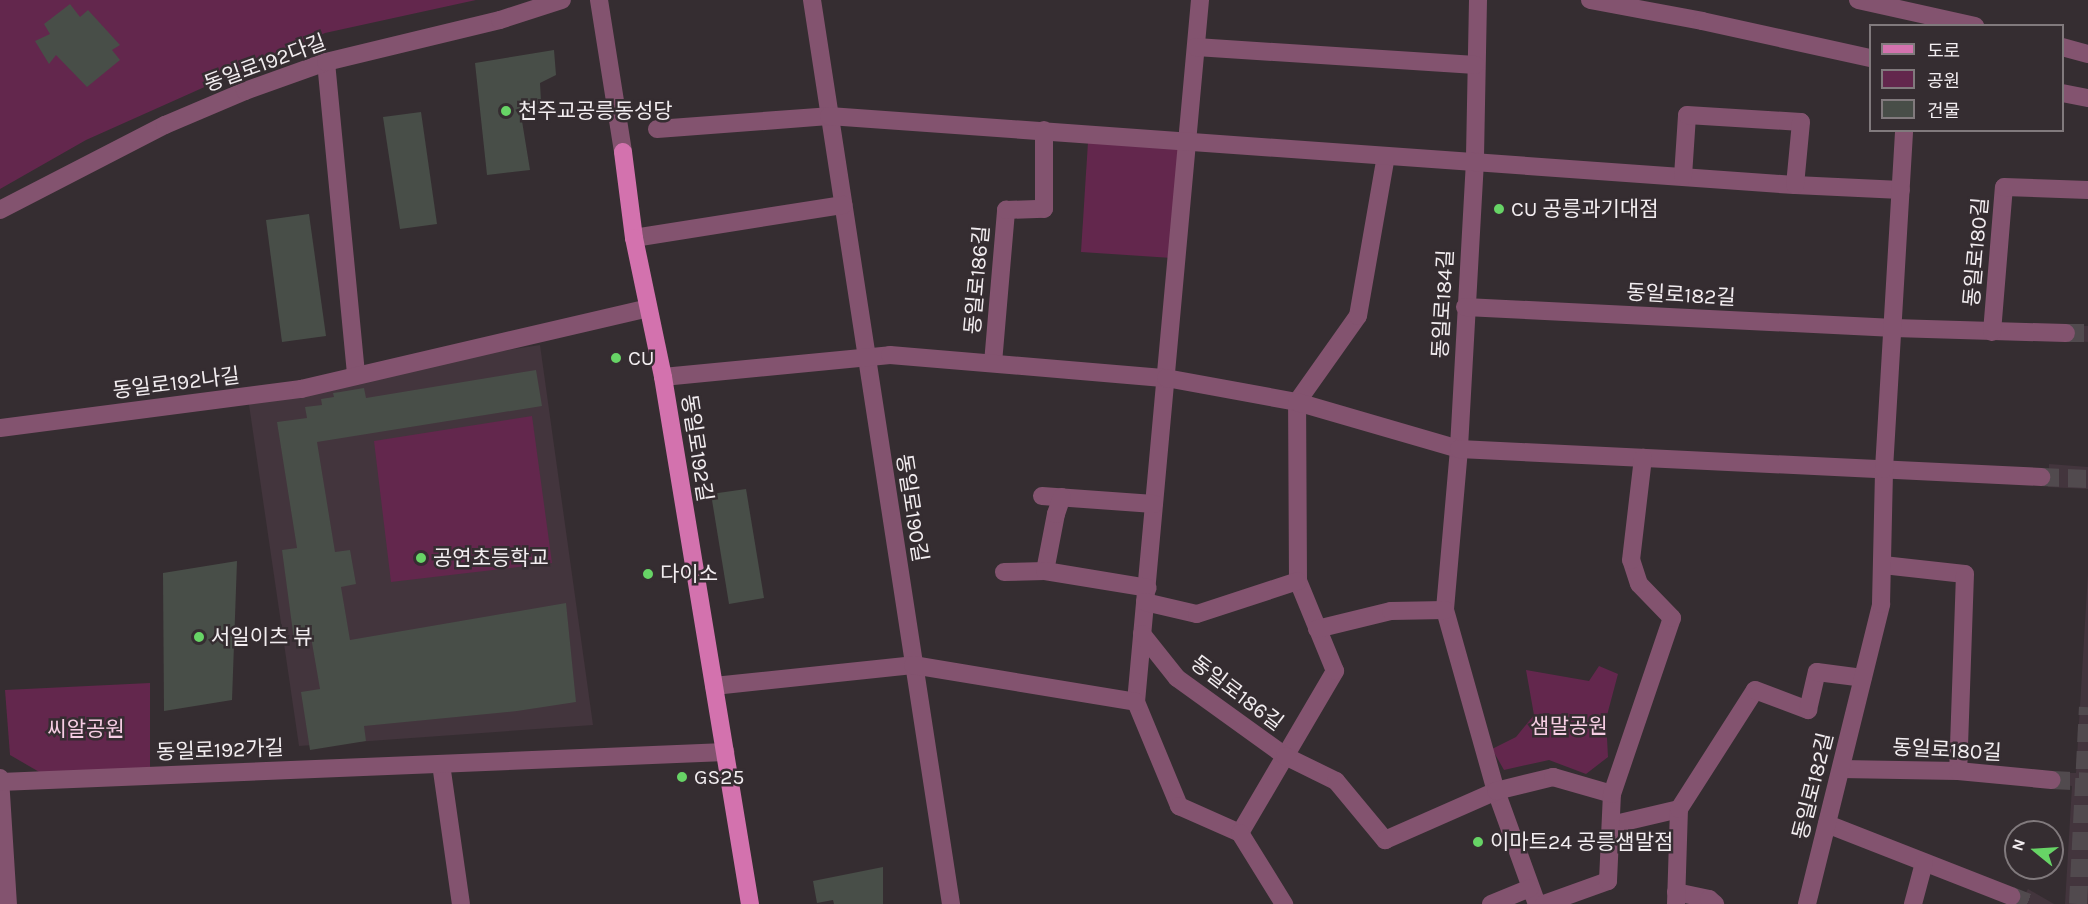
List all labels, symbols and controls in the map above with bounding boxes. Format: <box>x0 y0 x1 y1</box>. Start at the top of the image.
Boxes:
legend <box>1869 24 2064 132</box>
street label: 동일로192다길 <box>201 29 329 97</box>
text: 도로 <box>1927 40 1960 62</box>
text: 공원 <box>1927 70 1960 92</box>
place label: 천주교공릉동성당 <box>518 98 673 124</box>
text: 건물 <box>1927 100 1960 122</box>
marker: 천주교공릉동성당 <box>499 104 513 118</box>
place label: CU 공릉과기대점 <box>1511 196 1658 222</box>
street label: 동일로180길 <box>1959 196 1993 308</box>
marker: CU 공릉과기대점 <box>1492 202 1506 216</box>
street label: 동일로186길 <box>960 225 994 335</box>
street label: 동일로184길 <box>1428 249 1458 359</box>
street label: 동일로182길 <box>1626 280 1736 310</box>
place label: CU <box>628 345 655 371</box>
marker: CU <box>609 351 623 365</box>
street label: 동일로192나길 <box>111 363 241 403</box>
street label: 동일로192길 <box>676 392 718 504</box>
street label: 동일로190길 <box>891 452 933 564</box>
place label: 공연초등학교 <box>433 545 549 571</box>
marker: 공연초등학교 <box>414 551 428 565</box>
place label: 다이소 <box>660 561 718 587</box>
marker: 다이소 <box>641 567 655 581</box>
place label: 서일이츠 뷰 <box>211 624 313 650</box>
marker: 서일이츠 뷰 <box>192 630 206 644</box>
street label: 동일로186길 <box>1186 650 1288 736</box>
park label: 샘말공원 <box>1530 713 1608 739</box>
park label: 씨알공원 <box>47 716 125 742</box>
street label: 동일로182길 <box>1788 730 1838 842</box>
street label: 동일로192가길 <box>156 735 284 765</box>
street label: 동일로180길 <box>1892 735 2002 765</box>
place label: GS25 <box>694 764 744 790</box>
marker: GS25 <box>675 770 689 784</box>
north arrow <box>2004 820 2064 880</box>
place label: 이마트24 공릉샘말점 <box>1490 829 1673 855</box>
marker: 이마트24 공릉샘말점 <box>1471 835 1485 849</box>
text: N <box>2007 837 2029 853</box>

